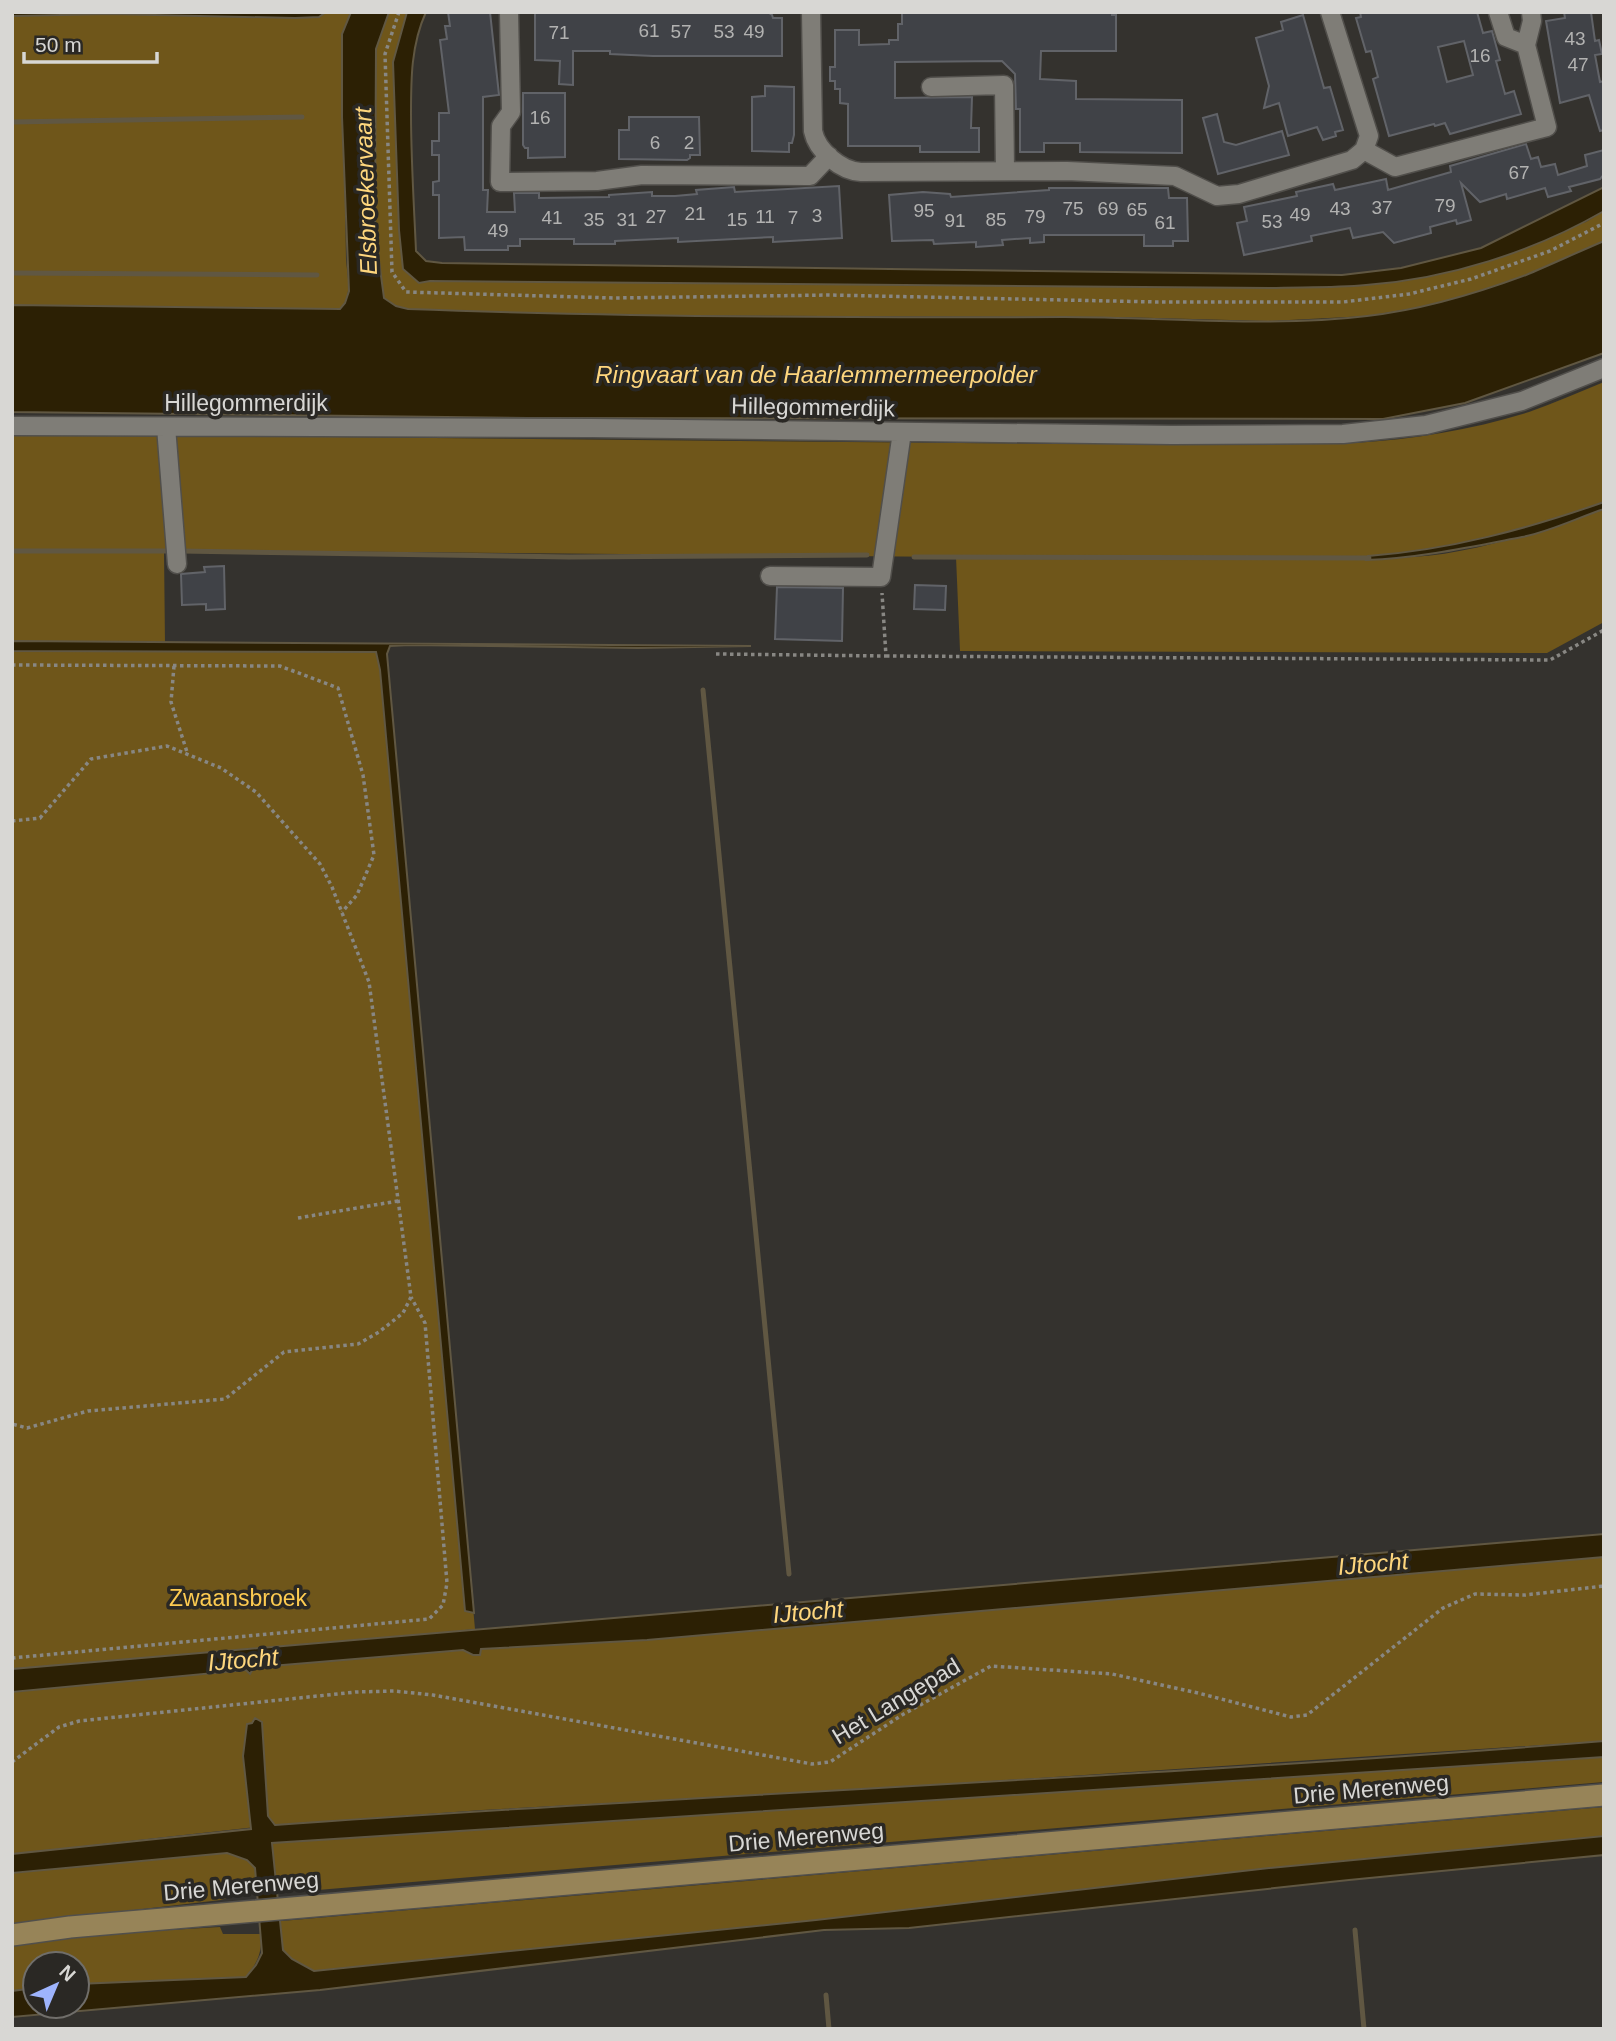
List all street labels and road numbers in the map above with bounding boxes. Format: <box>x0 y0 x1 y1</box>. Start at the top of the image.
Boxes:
street label: Hillegommerdijk <box>164 390 328 416</box>
street label: Hillegommerdijk <box>731 393 896 421</box>
street label: Het Langepad <box>827 1653 965 1749</box>
street label: Drie Merenweg <box>1292 1769 1450 1809</box>
street label: Drie Merenweg <box>727 1817 885 1857</box>
street label: Drie Merenweg <box>162 1866 320 1906</box>

